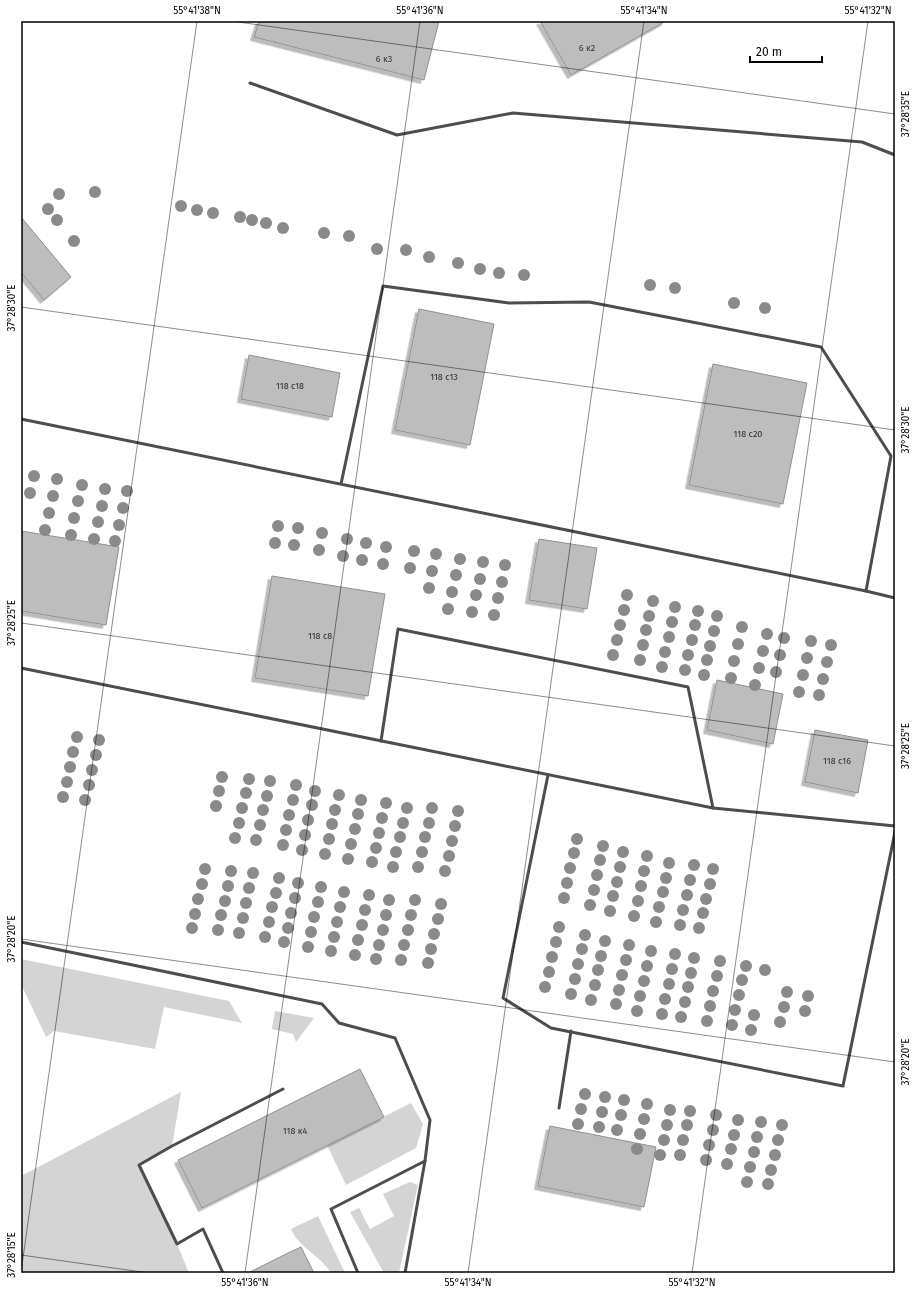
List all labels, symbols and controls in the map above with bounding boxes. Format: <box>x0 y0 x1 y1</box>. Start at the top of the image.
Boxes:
text: 55°41'38"N <box>173 5 221 17</box>
text: 55°41'36"N <box>396 5 444 17</box>
text: 55°41'34"N <box>621 5 667 17</box>
text: 55°41'32"N <box>844 5 892 17</box>
scale bar <box>750 38 822 64</box>
house number: 6 к2 <box>579 43 595 53</box>
text: 20 m <box>756 45 782 59</box>
house number: 6 к3 <box>376 54 392 64</box>
text: 37°28'35"E <box>900 91 912 137</box>
text: 37°28'30"E <box>6 284 18 332</box>
house number: 118 с13 <box>430 372 458 382</box>
house number: 118 с18 <box>276 381 304 391</box>
text: 37°28'30"E <box>900 406 912 454</box>
house number: 118 с20 <box>734 429 762 439</box>
text: 37°28'25"E <box>6 600 18 646</box>
house number: 118 с8 <box>308 631 332 641</box>
text: 37°28'25"E <box>900 723 912 769</box>
house number: 118 с16 <box>823 756 851 766</box>
text: 37°28'20"E <box>6 916 18 962</box>
text: 37°28'20"E <box>900 1039 912 1085</box>
house number: 118 к4 <box>283 1126 307 1136</box>
text: 37°28'15"E <box>6 1232 18 1278</box>
text: 55°41'36"N <box>221 1277 269 1289</box>
text: 55°41'34"N <box>445 1277 491 1289</box>
text: 55°41'32"N <box>668 1277 716 1289</box>

